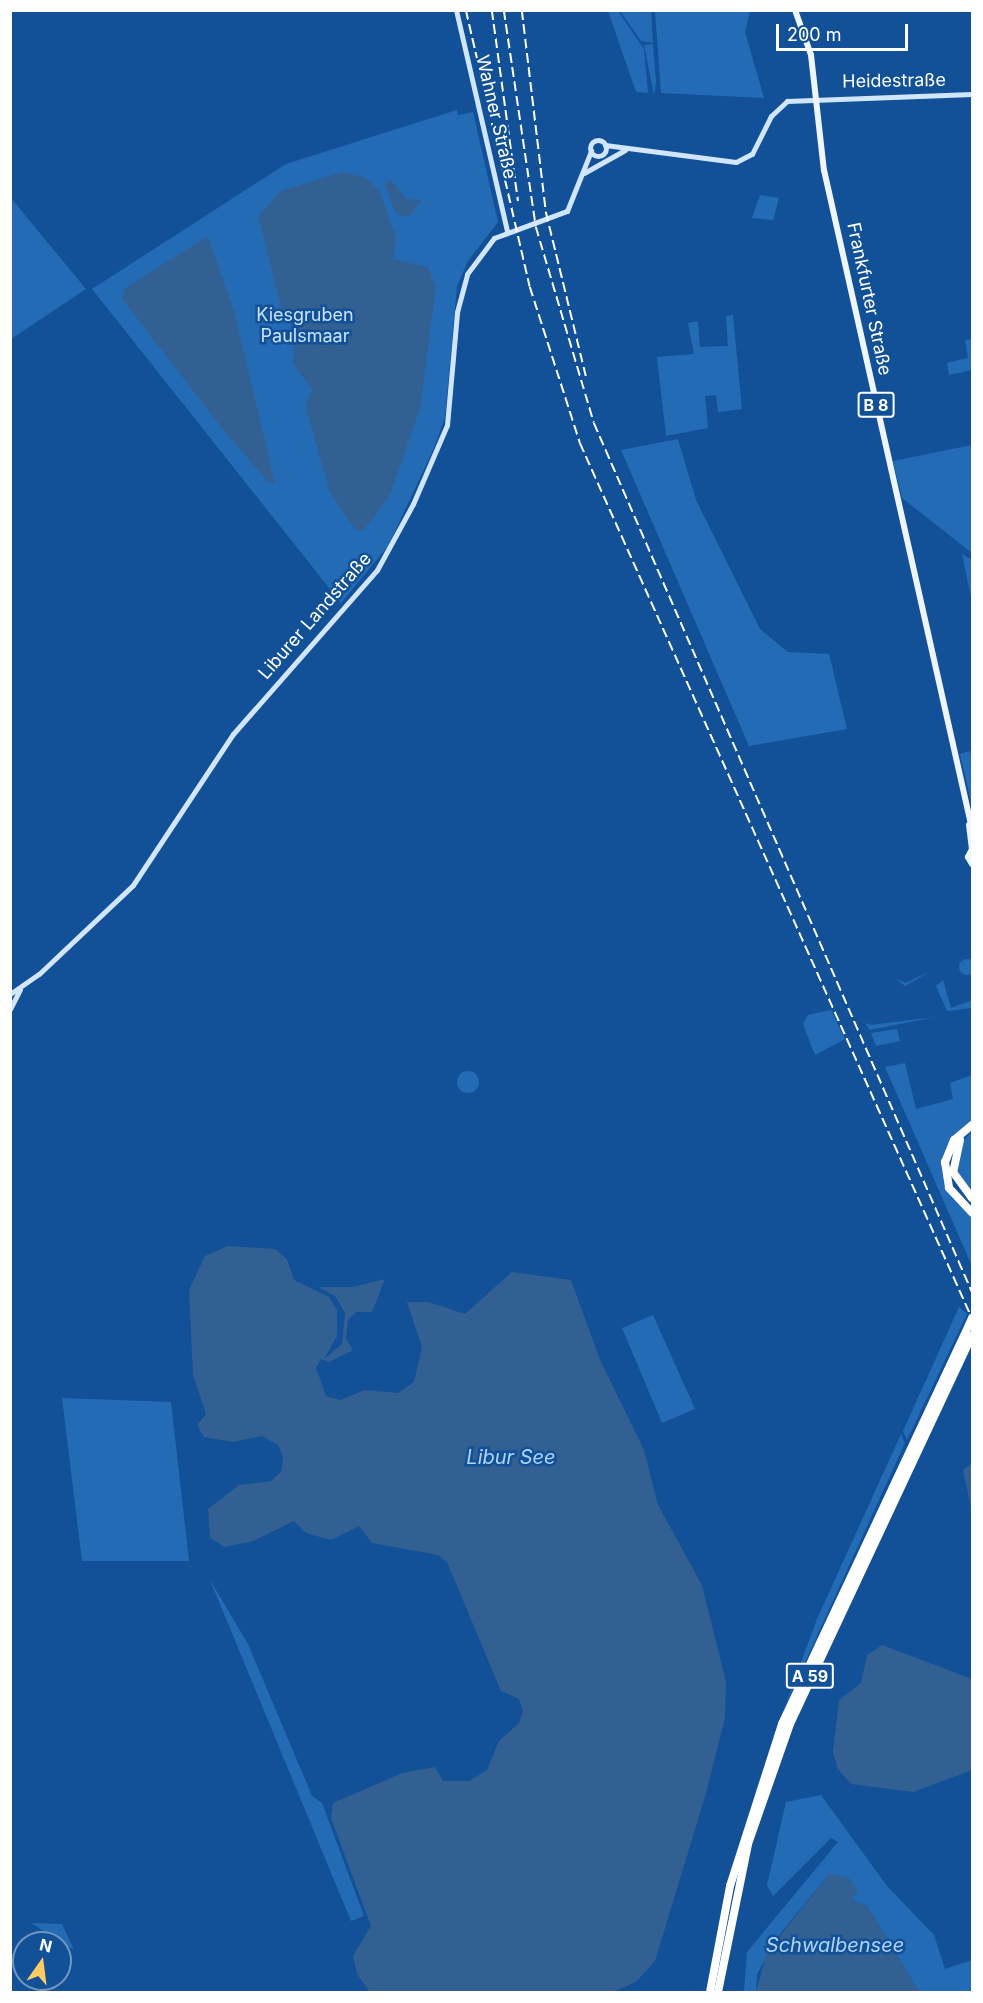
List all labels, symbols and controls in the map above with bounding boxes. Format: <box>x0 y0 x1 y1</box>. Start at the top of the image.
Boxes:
scale bar <box>779 12 911 50</box>
text: 200 m <box>787 24 842 45</box>
street label: Wahner Straße <box>471 53 521 181</box>
street label: Heidestraße <box>842 69 946 93</box>
street label: Frankfurter Straße <box>842 221 896 377</box>
park label: Kiesgruben Paulsmaar <box>256 305 354 348</box>
road number: B 8 <box>856 392 896 418</box>
street label: Liburer Landstraße <box>254 548 376 684</box>
water label: Libur See <box>466 1445 556 1469</box>
road number: A 59 <box>784 1663 836 1689</box>
north arrow <box>12 1931 72 1991</box>
water label: Schwalbensee <box>766 1933 904 1957</box>
text: N <box>38 1934 54 1957</box>

